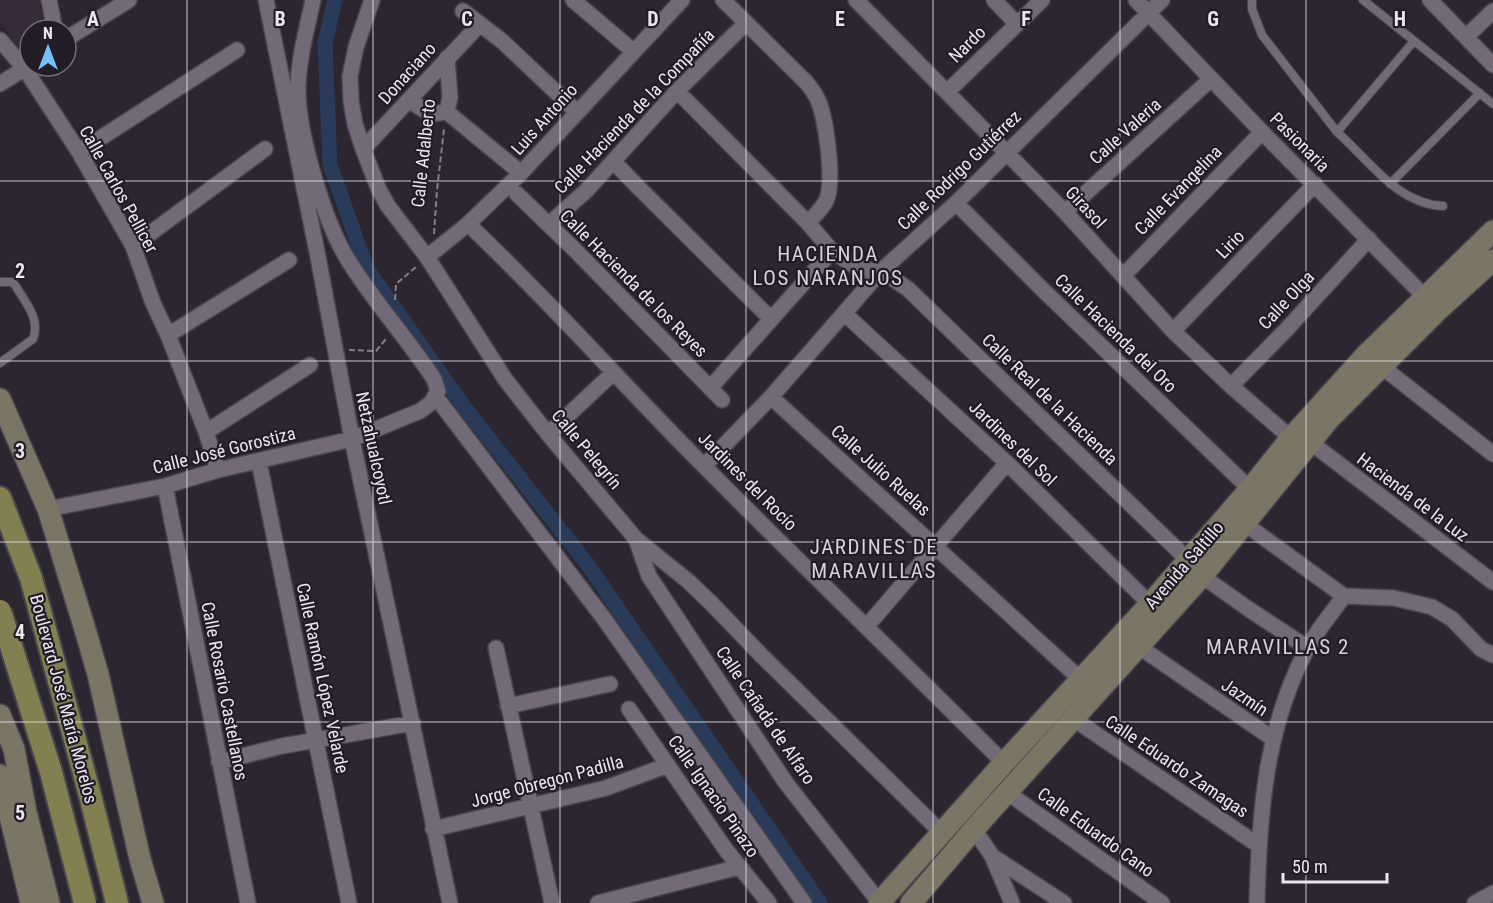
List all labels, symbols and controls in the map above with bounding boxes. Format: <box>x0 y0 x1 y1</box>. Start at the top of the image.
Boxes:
text: A <box>87 7 99 31</box>
text: B <box>274 7 286 31</box>
text: C <box>461 7 473 31</box>
text: D <box>647 7 659 31</box>
text: E <box>835 7 845 31</box>
text: F <box>1021 7 1031 31</box>
text: G <box>1207 7 1219 31</box>
text: H <box>1394 7 1406 31</box>
north arrow <box>18 18 78 78</box>
street label: Nardo <box>944 21 990 67</box>
text: N <box>43 24 53 43</box>
street label: Calle Hacienda de la Compañía <box>550 24 718 198</box>
street label: Donaciano <box>374 38 440 108</box>
street label: Luis Antonio <box>507 79 581 159</box>
street label: Calle Valeria <box>1085 93 1165 169</box>
street label: Calle Adalberto <box>407 98 439 208</box>
street label: Calle Rodrigo Gutiérrez <box>893 106 1025 234</box>
street label: Pasionaria <box>1266 108 1334 176</box>
street label: Calle Carlos Pellicer <box>75 122 163 257</box>
street label: Calle Evangelina <box>1130 141 1226 239</box>
street label: Girasol <box>1061 182 1111 232</box>
street label: Calle Hacienda de los Reyes <box>556 205 712 361</box>
street label: Lirio <box>1212 225 1248 263</box>
district label: HACIENDA LOS NARANJOS <box>753 242 903 290</box>
text: 2 <box>15 259 25 283</box>
street label: Calle Olga <box>1254 266 1318 334</box>
street label: Calle Hacienda del Oro <box>1051 269 1181 397</box>
street label: Calle Real de la Hacienda <box>978 329 1122 469</box>
street label: Netzahualcoyotl <box>352 390 396 506</box>
street label: Jardines del Sol <box>965 396 1061 490</box>
street label: Calle Pelegrín <box>548 405 626 493</box>
street label: Calle Julio Ruelas <box>827 420 935 520</box>
street label: Calle José Gorostiza <box>150 422 298 478</box>
street label: Jardines del Rocío <box>694 427 802 535</box>
text: 3 <box>15 439 25 463</box>
street label: Hacienda de la Luz <box>1353 448 1473 546</box>
street label: Avenida Saltillo <box>1140 517 1228 613</box>
district label: JARDINES DE MARAVILLAS <box>810 535 938 583</box>
street label: Calle Ramón López Velarde <box>293 581 353 775</box>
street label: Boulevard José María Morelos <box>26 592 102 806</box>
street label: Calle Rosario Castellanos <box>197 600 253 782</box>
text: 4 <box>15 620 25 644</box>
district label: MARAVILLAS 2 <box>1206 635 1350 659</box>
street label: Calle Cañadá de Alfaro <box>712 642 820 788</box>
street label: Jazmín <box>1218 674 1272 720</box>
street label: Calle Eduardo Zamagas <box>1101 710 1253 822</box>
street label: Calle Ignacio Pinazo <box>664 731 764 861</box>
street label: Jorge Obregon Padilla <box>468 751 626 811</box>
street label: Calle Eduardo Cano <box>1034 783 1158 881</box>
text: 5 <box>15 801 25 825</box>
scale bar <box>1283 846 1386 884</box>
text: 50 m <box>1292 856 1327 877</box>

